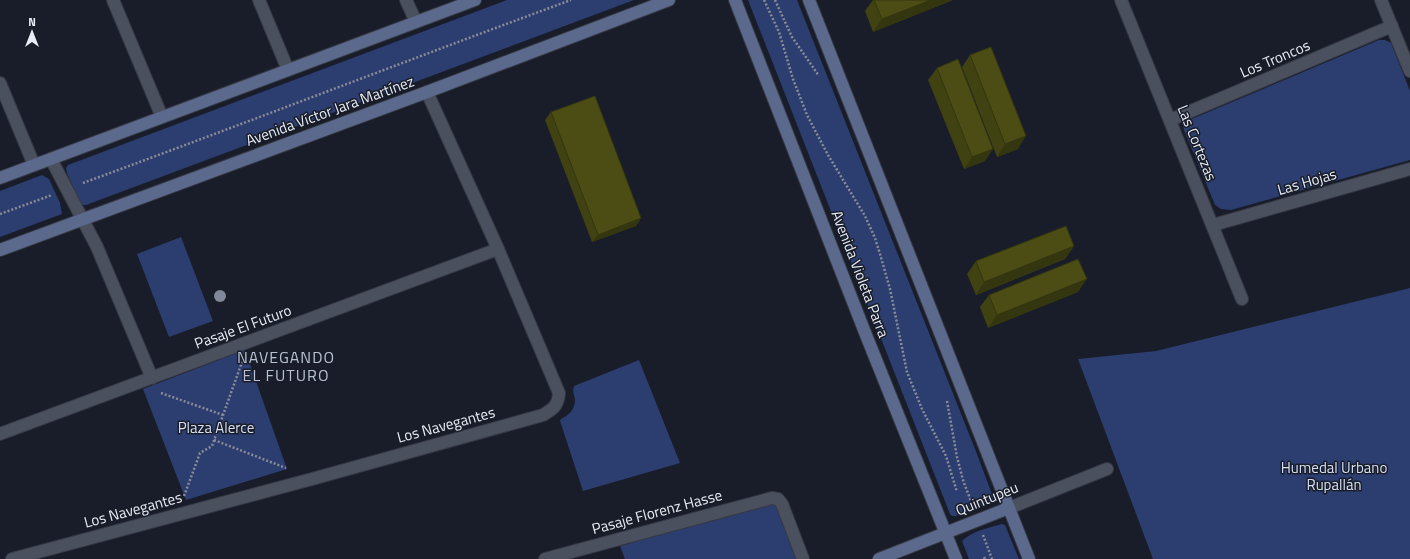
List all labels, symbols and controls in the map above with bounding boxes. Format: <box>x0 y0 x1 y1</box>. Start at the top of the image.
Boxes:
north arrow <box>12 12 52 52</box>
text: N <box>28 14 36 30</box>
street label: Los Troncos <box>1236 33 1314 84</box>
street label: Avenida Víctor Jara Martínez <box>242 69 417 152</box>
street label: Las Cortezas <box>1172 101 1223 184</box>
street label: Las Hojas <box>1275 162 1339 201</box>
street label: Avenida Violeta Parra <box>826 207 896 341</box>
street label: Pasaje El Futuro <box>191 298 295 355</box>
district label: NAVEGANDO EL FUTURO <box>237 345 335 387</box>
street label: Los Navegantes <box>394 400 497 449</box>
park label: Plaza Alerce <box>178 416 254 439</box>
park label: Humedal Urbano Rupallán <box>1281 456 1387 496</box>
street label: Quintupeu <box>952 476 1022 522</box>
street label: Pasaje Florenz Hasse <box>589 483 725 540</box>
street label: Los Navegantes <box>81 485 184 534</box>

